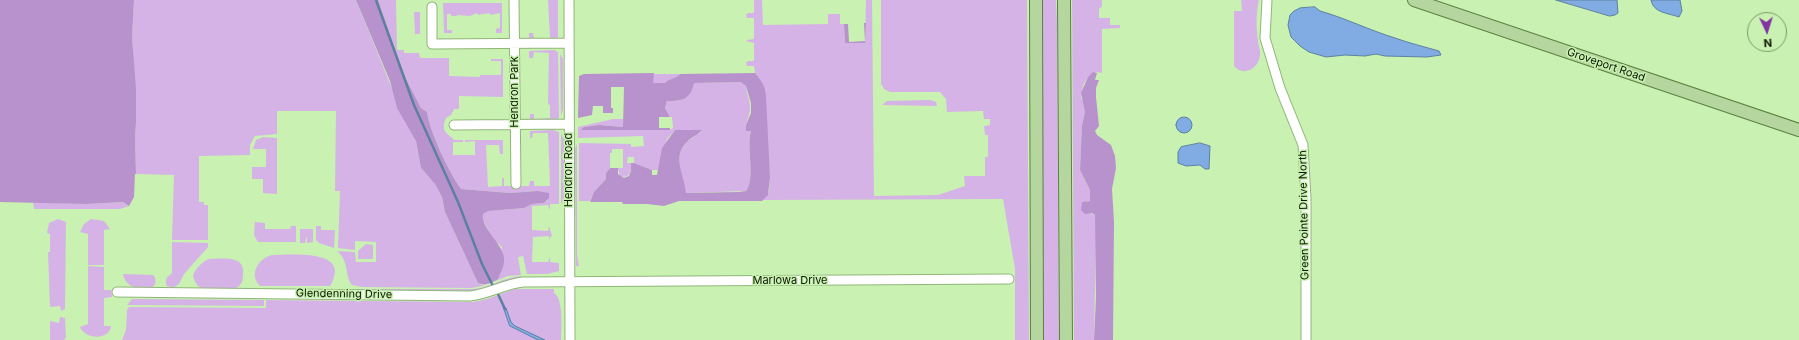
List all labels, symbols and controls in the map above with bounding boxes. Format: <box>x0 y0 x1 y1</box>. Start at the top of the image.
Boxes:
north arrow <box>1747 12 1787 52</box>
text: N <box>1763 36 1772 50</box>
street label: Groveport Road <box>1565 45 1647 85</box>
street label: Hendron Park <box>508 56 522 128</box>
street label: Hendron Road <box>562 133 576 207</box>
street label: Green Pointe Drive North <box>1296 150 1312 280</box>
street label: Marlowa Drive <box>752 274 828 288</box>
street label: Glendenning Drive <box>296 287 392 301</box>

